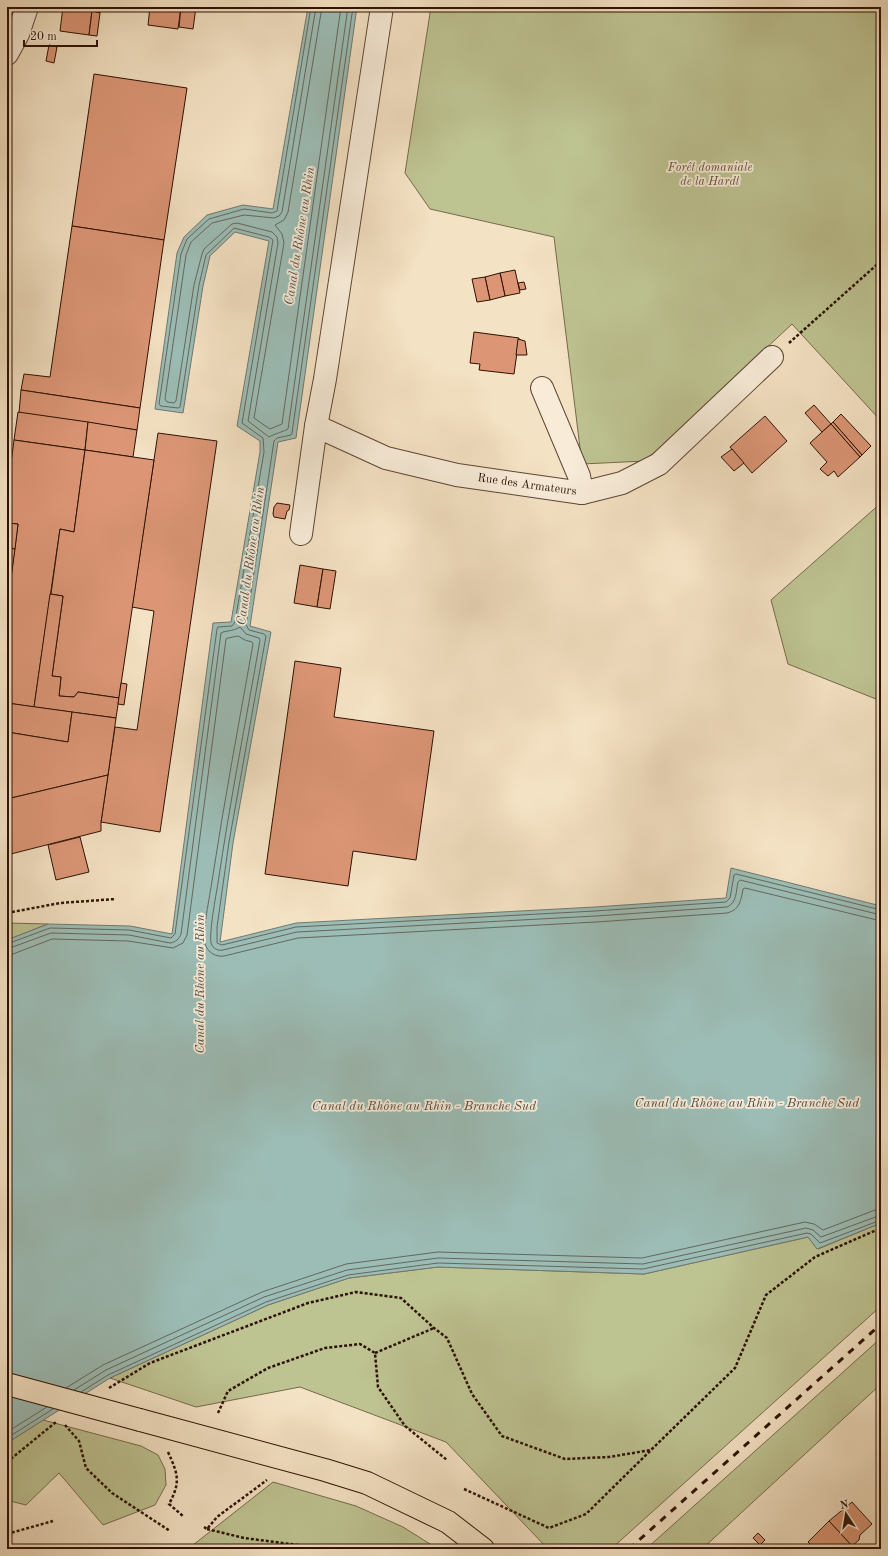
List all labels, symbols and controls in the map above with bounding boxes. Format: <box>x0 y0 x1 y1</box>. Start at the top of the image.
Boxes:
scale bar <box>24 22 97 48</box>
text: 20 m <box>30 31 57 43</box>
park label: Forêt domaniale de la Hardt <box>667 162 752 188</box>
water label: Canal du Rhône au Rhin <box>283 165 317 306</box>
street label: Rue des Armateurs <box>477 472 577 498</box>
water label: Canal du Rhône au Rhin <box>235 485 267 626</box>
water label: Canal du Rhône au Rhin <box>194 914 207 1054</box>
water label: Canal du Rhône au Rhin - Branche Sud <box>635 1097 859 1110</box>
water label: Canal du Rhône au Rhin - Branche Sud <box>312 1100 536 1113</box>
north arrow <box>826 1494 866 1534</box>
text: N <box>839 1499 850 1512</box>

